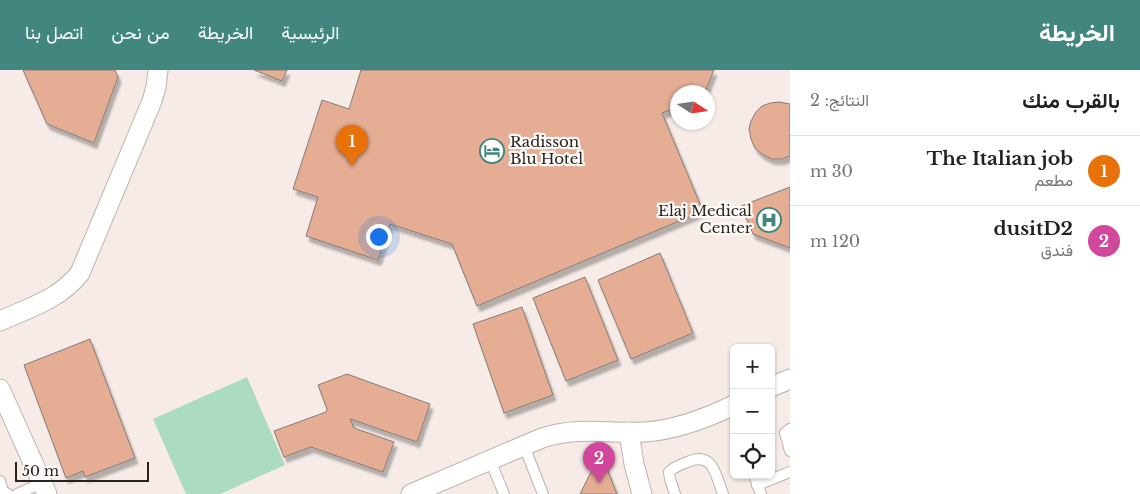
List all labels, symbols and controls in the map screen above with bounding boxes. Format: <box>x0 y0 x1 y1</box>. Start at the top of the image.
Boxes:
text: الخريطة <box>1039 18 1115 47</box>
text: اتصل بنا <box>25 22 83 44</box>
text: من نحن <box>111 22 170 44</box>
text: الخريطة <box>198 22 253 44</box>
text: الرئيسية <box>281 22 340 44</box>
north arrow <box>670 85 715 130</box>
text: بالقرب منك <box>1022 88 1120 114</box>
text: النتائج: 2 <box>810 90 869 110</box>
pin: 1 <box>336 125 368 166</box>
place label: Radisson Blu Hotel <box>510 132 583 168</box>
hotel icon: Radisson Blu Hotel <box>479 138 505 164</box>
text: The Italian job <box>927 147 1073 170</box>
text: 30 m <box>810 161 853 181</box>
text: 1 <box>1101 161 1108 181</box>
text: مطعم <box>1034 170 1073 190</box>
place label: Elaj Medical Center <box>658 201 753 237</box>
hospital icon: Elaj Medical Center <box>756 207 782 233</box>
text: dusitD2 <box>994 217 1073 240</box>
your location <box>366 224 392 250</box>
text: 120 m <box>810 231 860 251</box>
text: 2 <box>1099 231 1109 251</box>
text: فندق <box>1041 240 1073 260</box>
map controls <box>730 344 775 479</box>
button: + <box>730 344 775 389</box>
button: − <box>730 389 775 434</box>
button: locate <box>730 434 775 479</box>
pin: 2 <box>583 442 615 483</box>
scale bar <box>15 459 149 482</box>
text: 50 m <box>22 462 59 480</box>

